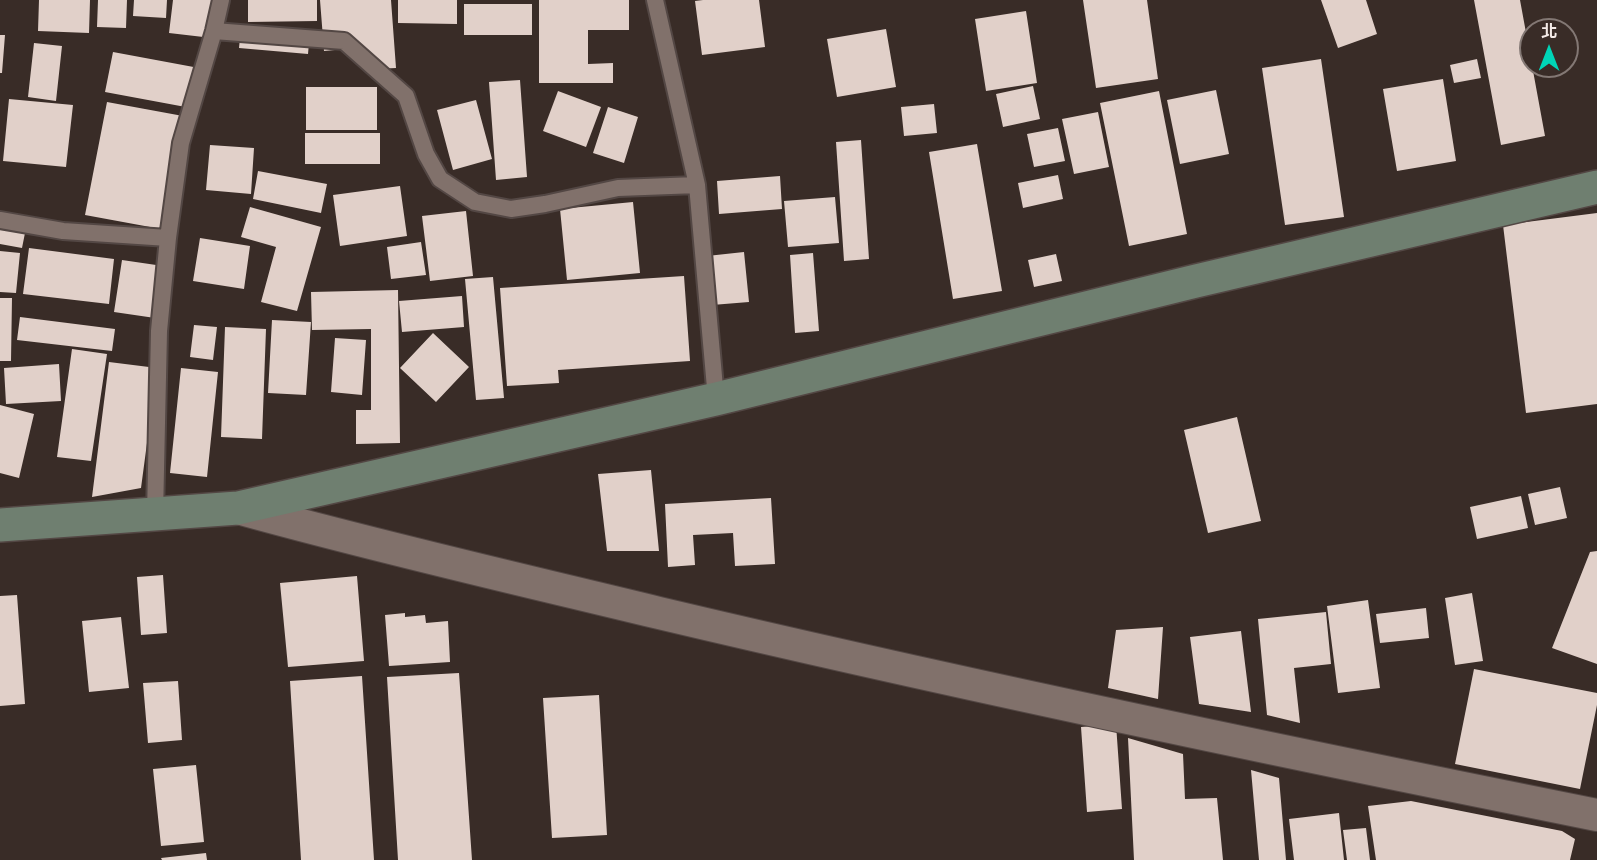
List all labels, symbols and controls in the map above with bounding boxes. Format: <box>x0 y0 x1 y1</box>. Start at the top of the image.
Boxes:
north arrow <box>1519 18 1579 78</box>
text: 北 <box>1541 21 1557 43</box>

